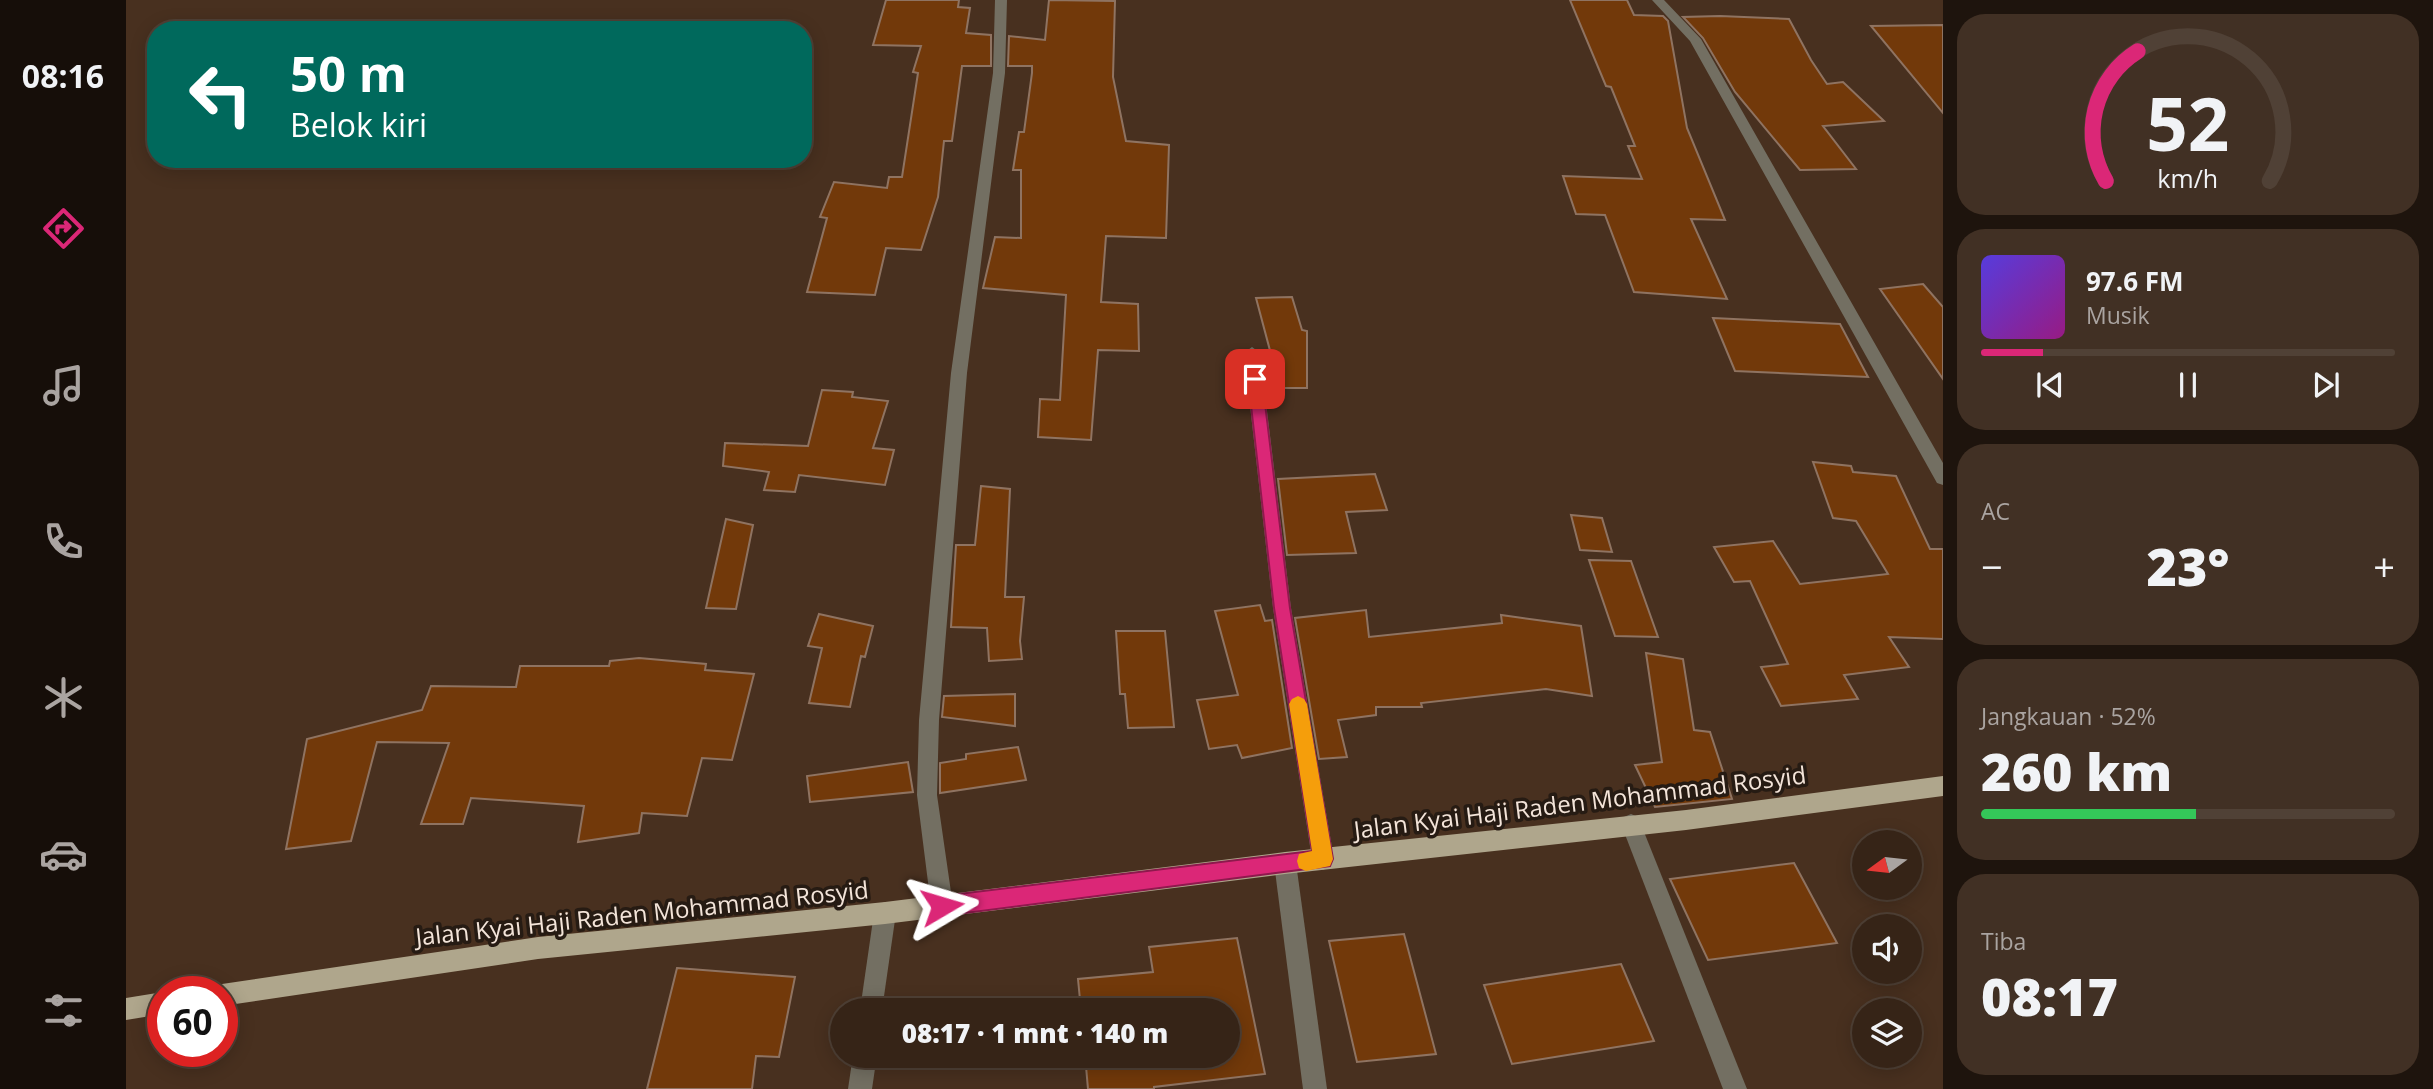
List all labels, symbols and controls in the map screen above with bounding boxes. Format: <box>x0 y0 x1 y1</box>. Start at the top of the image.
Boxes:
text: 50 m <box>290 40 407 106</box>
icon: left <box>175 49 266 140</box>
text: 08:16 <box>22 54 104 97</box>
text: 52 <box>2146 73 2230 172</box>
text: Belok kiri <box>290 103 427 146</box>
text: km/h <box>2158 160 2218 194</box>
icon: directions <box>39 204 88 253</box>
text: 97.6 FM <box>2086 263 2184 299</box>
text: Musik <box>2086 299 2150 331</box>
pin <box>1225 349 1285 409</box>
icon: arrive <box>1236 360 1274 398</box>
icon: music <box>39 361 88 410</box>
icon: previous <box>2031 366 2069 404</box>
icon: pause <box>2169 366 2207 404</box>
icon: next <box>2307 366 2345 404</box>
text: AC <box>1981 495 2010 527</box>
icon: phone <box>39 517 88 566</box>
text: 23° <box>2147 530 2229 601</box>
text: − <box>1981 540 2003 592</box>
text: + <box>2373 540 2395 592</box>
icon: climate <box>39 673 88 722</box>
text: Jangkauan · 52% <box>1981 700 2156 732</box>
text: 260 km <box>1981 735 2172 806</box>
street label: Jalan Kyai Haji Raden Mohammad Rosyid <box>1350 757 1808 846</box>
icon: car <box>39 830 88 879</box>
north arrow <box>1852 830 1922 900</box>
map controls <box>1852 830 1922 1068</box>
position arrow <box>905 869 979 943</box>
street label: Jalan Kyai Haji Raden Mohammad Rosyid <box>412 872 870 953</box>
button: sound <box>1852 914 1922 984</box>
text: Tiba <box>1981 925 2026 957</box>
text: 08:17 <box>1981 960 2118 1031</box>
speed limit sign: 60 <box>147 976 238 1067</box>
icon: filters <box>39 986 88 1035</box>
button: layers <box>1852 998 1922 1068</box>
text: 08:17 · 1 mnt · 140 m <box>902 1015 1168 1051</box>

